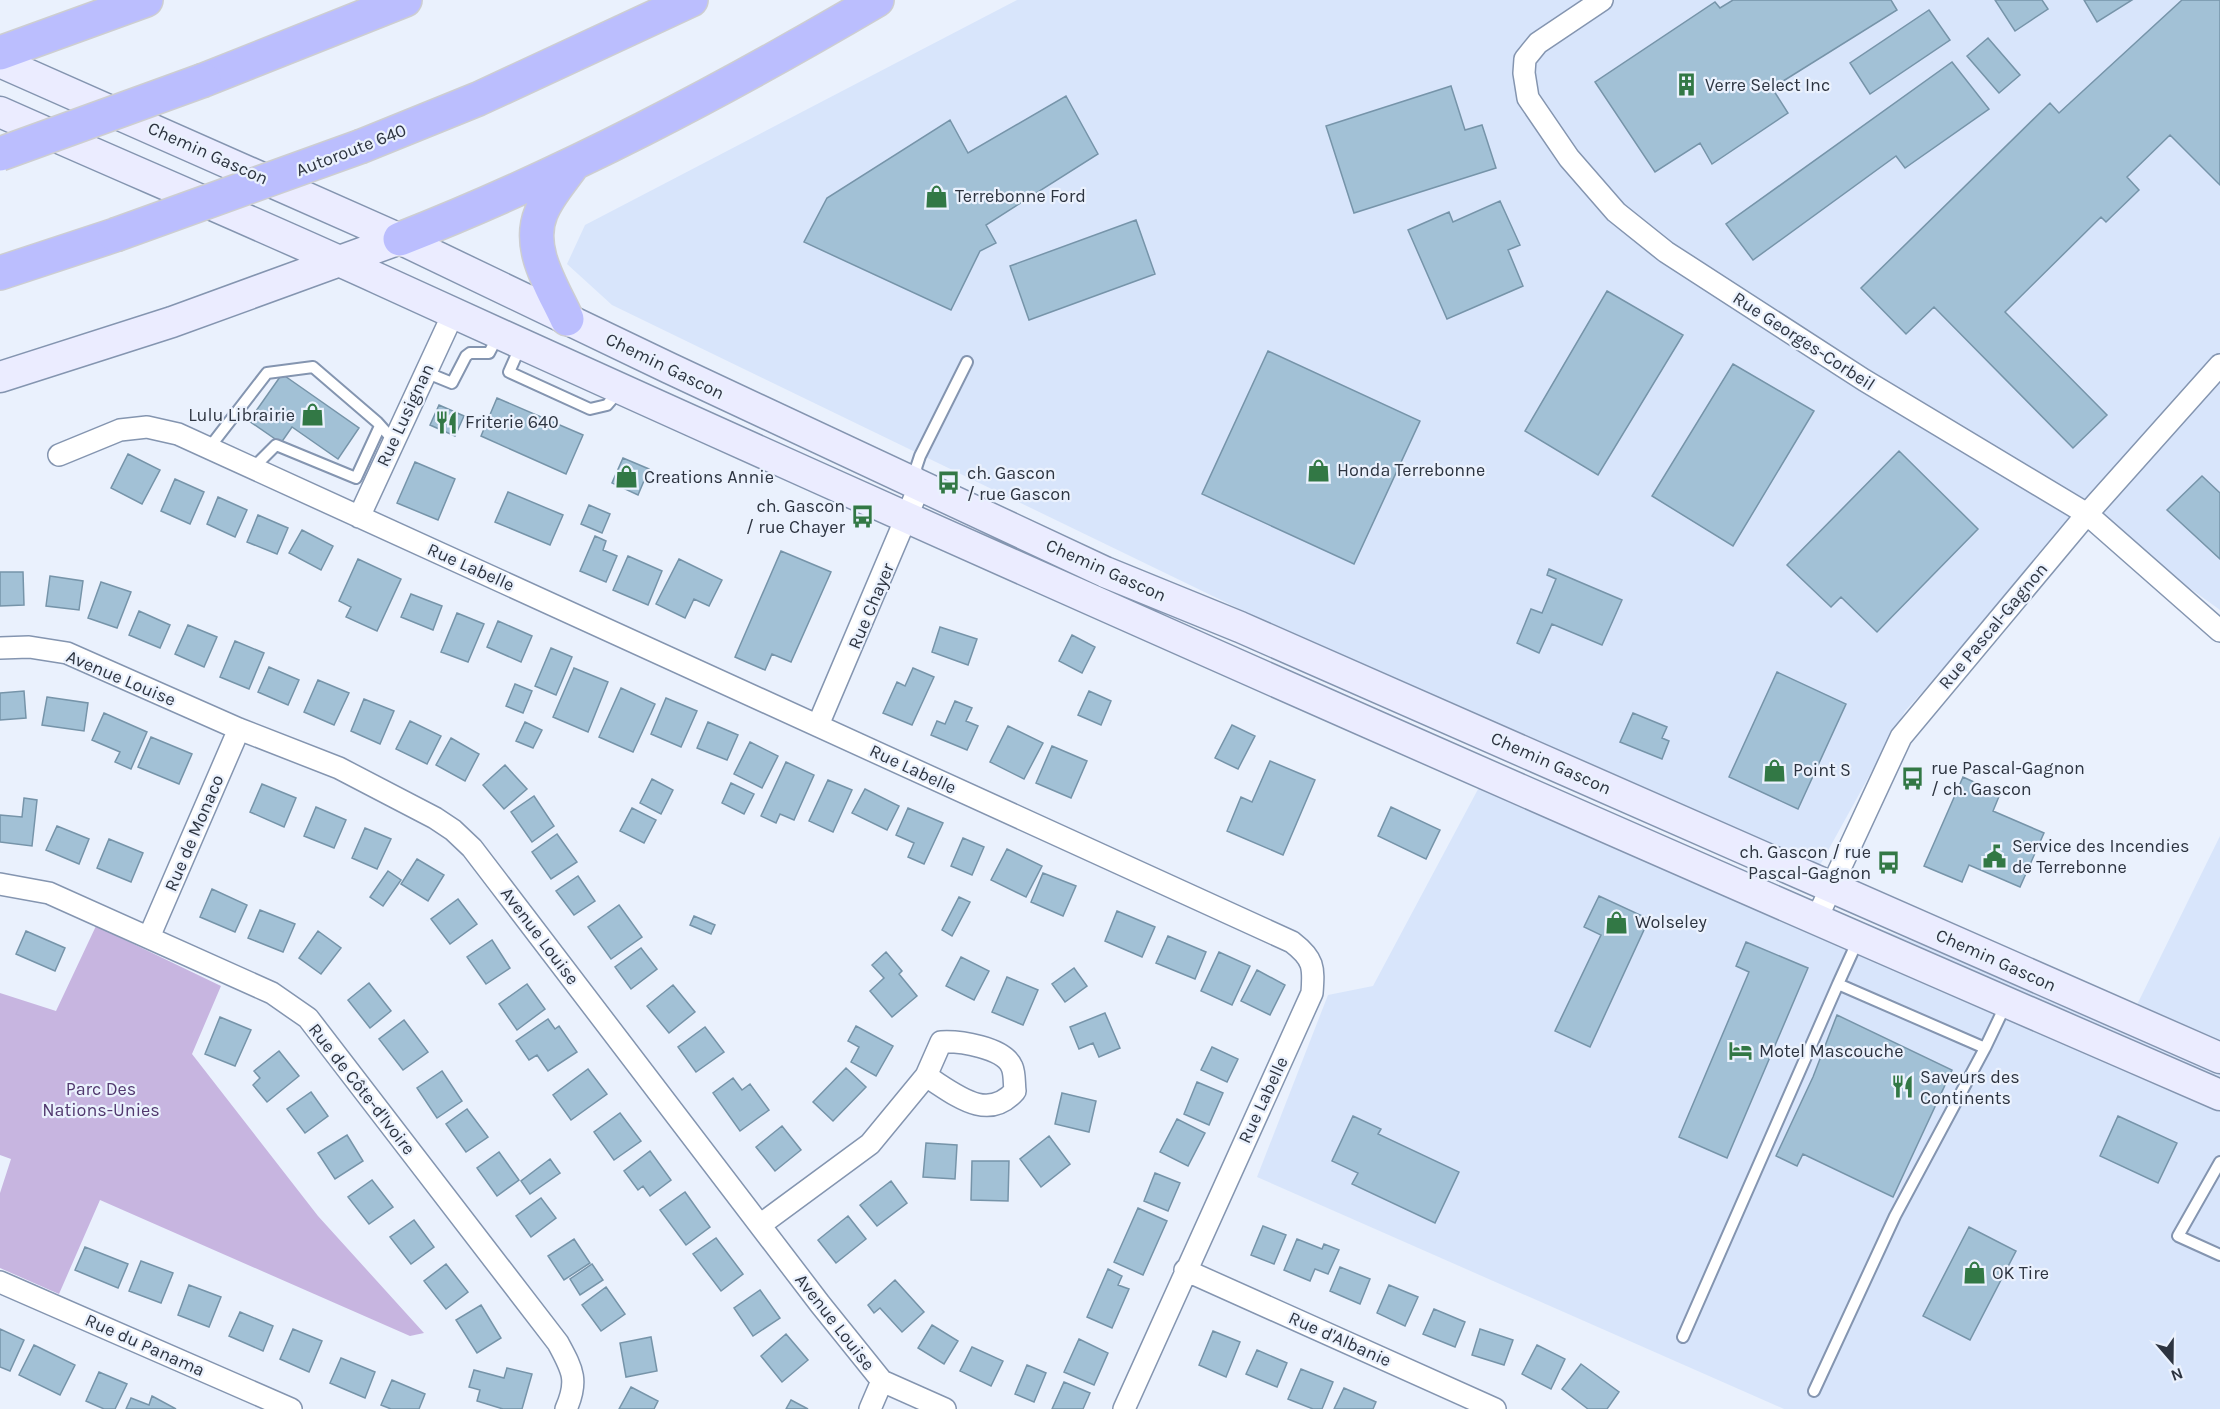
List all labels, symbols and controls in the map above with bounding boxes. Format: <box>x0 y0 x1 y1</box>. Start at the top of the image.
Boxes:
building icon: Verre Select Inc <box>1674 72 1700 98</box>
place label: Verre Select Inc <box>1705 74 1830 96</box>
street label: Chemin Gascon <box>144 117 272 189</box>
street label: Autoroute 640 <box>293 119 409 181</box>
shop icon: Terrebonne Ford <box>924 183 950 209</box>
place label: Terrebonne Ford <box>955 185 1086 207</box>
street label: Rue Georges-Corbeil <box>1729 287 1879 395</box>
street label: Chemin Gascon <box>602 328 728 404</box>
street label: Rue Lusignan <box>371 360 439 470</box>
shop icon: Lulu Librairie <box>300 402 326 428</box>
place label: Lulu Librairie <box>188 404 295 426</box>
restaurant icon: Friterie 640 <box>434 409 460 435</box>
place label: Friterie 640 <box>465 411 559 433</box>
shop icon: Honda Terrebonne <box>1306 457 1332 483</box>
place label: Honda Terrebonne <box>1337 459 1485 481</box>
place label: ch. Gascon / rue Gascon <box>967 462 1071 505</box>
shop icon: Creations Annie <box>613 464 639 490</box>
place label: Creations Annie <box>644 466 774 488</box>
bus stop icon: ch. Gascon / rue Gascon <box>936 470 962 496</box>
place label: ch. Gascon / rue Chayer <box>746 495 845 538</box>
bus stop icon: ch. Gascon / rue Chayer <box>850 503 876 529</box>
street label: Chemin Gascon <box>1042 534 1170 606</box>
street label: Rue Labelle <box>424 538 518 596</box>
street label: Rue Pascal-Gagnon <box>1934 558 2052 694</box>
street label: Rue Chayer <box>843 559 899 652</box>
street label: Avenue Louise <box>63 645 179 711</box>
street label: Chemin Gascon <box>1487 727 1615 799</box>
street label: Rue Labelle <box>866 739 960 799</box>
shop icon: Point S <box>1762 757 1788 783</box>
place label: rue Pascal-Gagnon / ch. Gascon <box>1931 757 2085 800</box>
place label: Point S <box>1793 759 1851 781</box>
bus stop icon: rue Pascal-Gagnon / ch. Gascon <box>1900 765 1926 791</box>
street label: Rue de Monaco <box>160 771 228 895</box>
place label: Service des Incendies de Terrebonne <box>2012 835 2190 878</box>
place label: ch. Gascon / rue Pascal-Gagnon <box>1739 841 1871 884</box>
public building icon: Service des Incendies de Terrebonne <box>1981 843 2007 869</box>
bus stop icon: ch. Gascon / rue Pascal-Gagnon <box>1876 849 1902 875</box>
street label: Avenue Louise <box>496 883 584 989</box>
shop icon: Wolseley <box>1604 909 1630 935</box>
place label: Wolseley <box>1635 911 1707 933</box>
street label: Chemin Gascon <box>1932 924 2060 996</box>
street label: Rue de Côte-d'Ivoire <box>304 1019 420 1159</box>
hotel icon: Motel Mascouche <box>1728 1038 1754 1064</box>
place label: Motel Mascouche <box>1759 1040 1903 1062</box>
street label: Rue Labelle <box>1233 1053 1293 1147</box>
place label: Saveurs des Continents <box>1920 1066 2020 1109</box>
restaurant icon: Saveurs des Continents <box>1889 1074 1915 1100</box>
park label: Parc Des Nations-Unies <box>42 1078 160 1121</box>
shop icon: OK Tire <box>1961 1260 1987 1286</box>
place label: OK Tire <box>1992 1262 2049 1284</box>
street label: Avenue Louise <box>790 1269 880 1375</box>
street label: Rue d'Albanie <box>1285 1307 1395 1371</box>
street label: Rue du Panama <box>82 1309 208 1381</box>
north arrow <box>2142 1331 2202 1391</box>
text: N <box>2168 1364 2186 1386</box>

